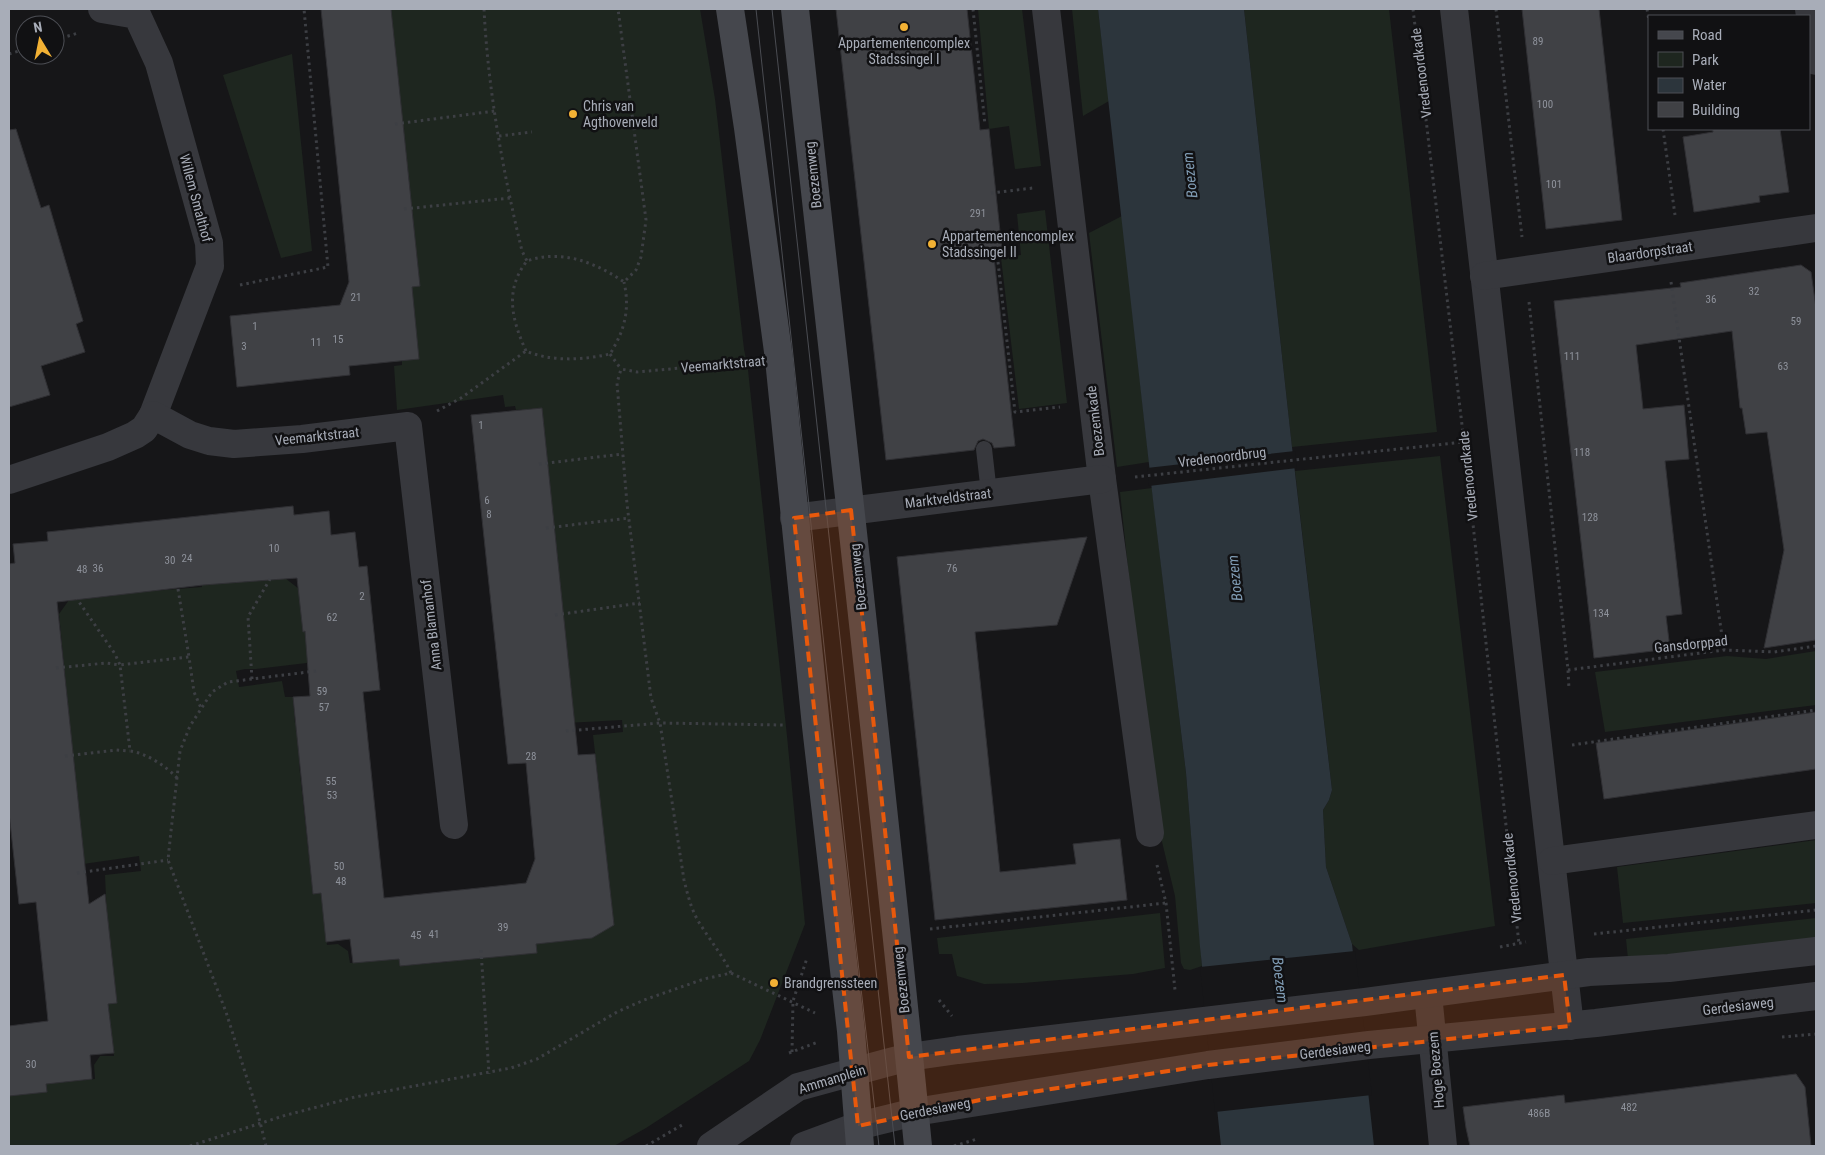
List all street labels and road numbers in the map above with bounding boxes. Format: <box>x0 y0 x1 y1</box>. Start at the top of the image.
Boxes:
street label: Vredenoordkade <box>1408 27 1434 119</box>
street label: Boezemweg <box>802 141 824 209</box>
street label: Willem Smalthof <box>177 152 216 244</box>
street label: Blaardorpstraat <box>1606 238 1694 266</box>
street label: Veemarktstraat <box>680 352 766 376</box>
street label: Boezemkade <box>1083 384 1107 457</box>
street label: Veemarktstraat <box>274 424 360 448</box>
street label: Vredenoordkade <box>1455 430 1481 522</box>
street label: Vredenoordbrug <box>1177 444 1267 470</box>
street label: Marktveldstraat <box>904 485 992 511</box>
street label: Boezemweg <box>847 543 869 611</box>
street label: Anna Blamanhof <box>417 578 445 671</box>
street label: Gansdorppad <box>1653 632 1729 656</box>
street label: Vredenoordkade <box>1499 832 1525 924</box>
street label: Boezemweg <box>890 946 912 1014</box>
street label: Gerdesiaweg <box>1702 994 1774 1018</box>
street label: Hoge Boezem <box>1425 1031 1447 1109</box>
street label: Gerdesiaweg <box>1299 1038 1371 1062</box>
street label: Ammanplein <box>797 1061 867 1097</box>
street label: Gerdesiaweg <box>898 1094 972 1124</box>

